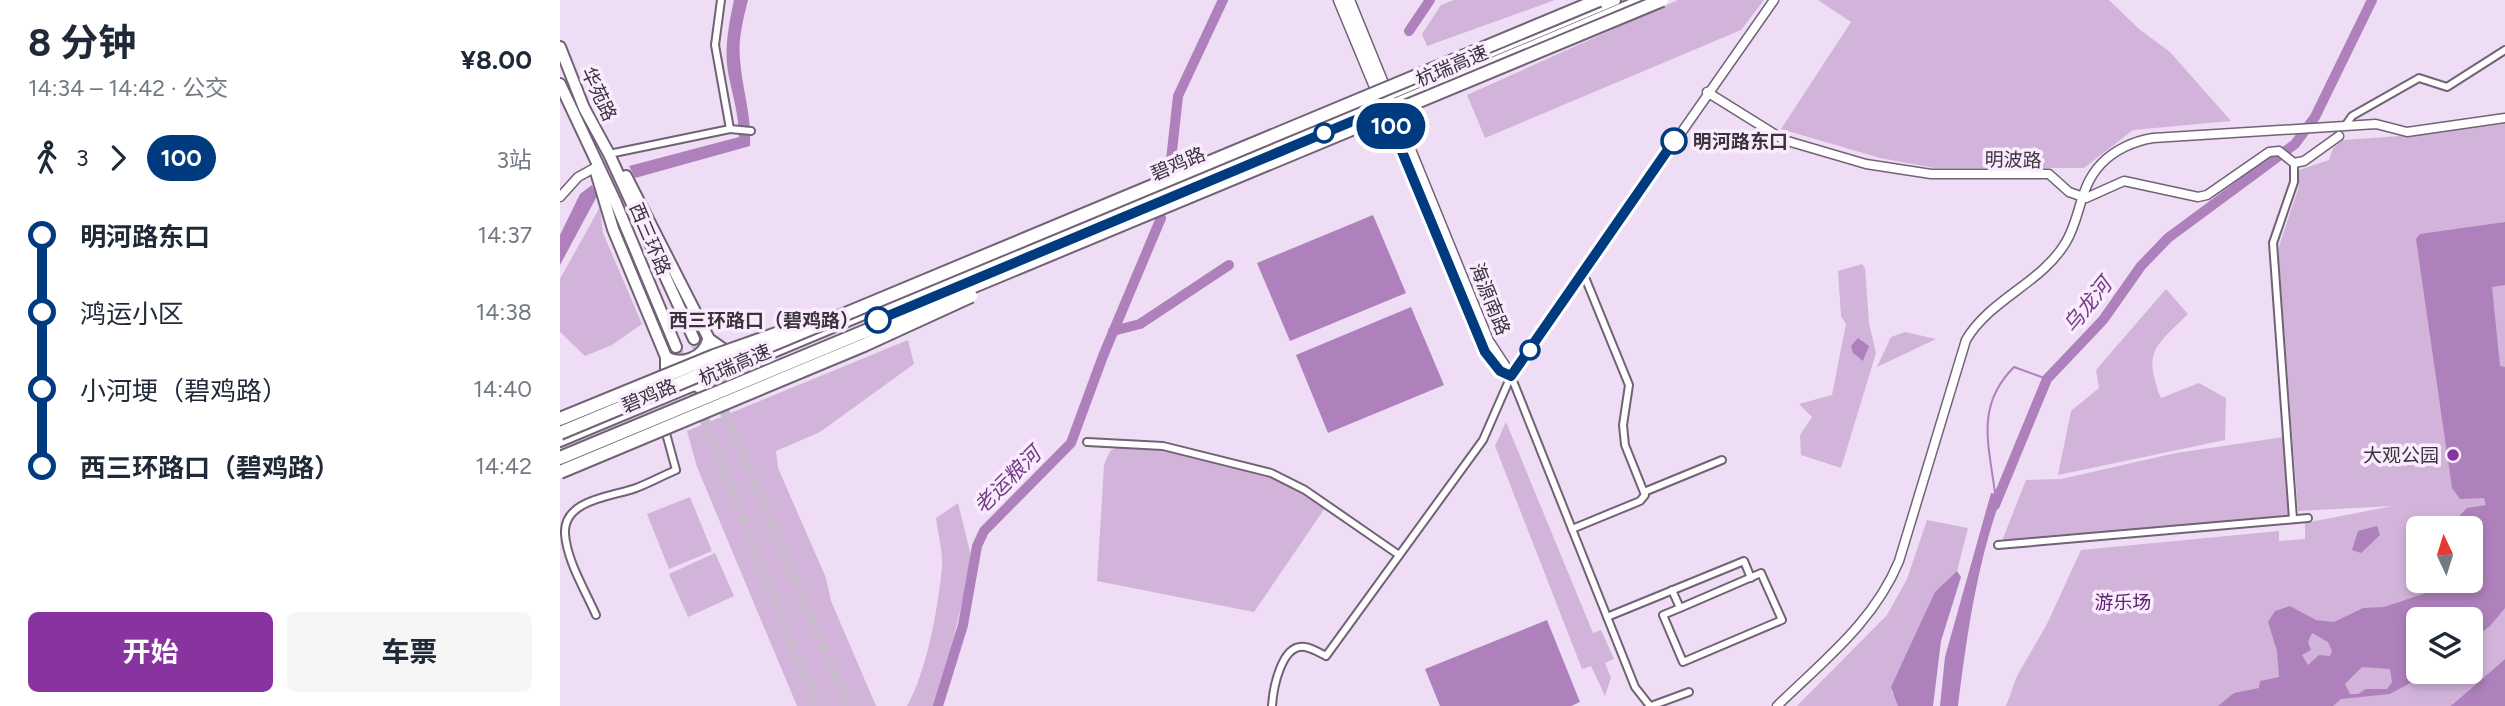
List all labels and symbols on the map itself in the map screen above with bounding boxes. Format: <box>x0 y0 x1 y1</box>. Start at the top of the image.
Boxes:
street label: 杭瑞高速 <box>1413 41 1491 91</box>
street label: 华苑路 <box>577 63 621 125</box>
line badge: 100 <box>1351 103 1431 149</box>
unlabelled marker <box>1314 123 1334 143</box>
marker: 明河路东口 <box>1661 128 1687 154</box>
place label: 明河路东口 <box>1693 130 1788 153</box>
street label: 碧鸡路 <box>1147 142 1209 186</box>
street label: 明波路 <box>1984 148 2042 172</box>
street label: 西三环路 <box>625 200 675 278</box>
street label: 海源南路 <box>1465 259 1515 339</box>
water label: 乌龙河 <box>2057 270 2119 337</box>
marker: 西三环路口（碧鸡路） <box>865 307 891 333</box>
place label: 西三环路口（碧鸡路） <box>669 309 859 332</box>
street label: 杭瑞高速 <box>696 340 774 390</box>
unlabelled marker <box>1520 340 1540 360</box>
street label: 碧鸡路 <box>618 374 680 418</box>
water label: 老运粮河 <box>968 439 1048 519</box>
place label: 大观公园 <box>2363 444 2439 467</box>
marker: 大观公园 <box>2445 447 2461 463</box>
north arrow <box>2406 516 2483 593</box>
park label: 游乐场 <box>2094 591 2152 614</box>

